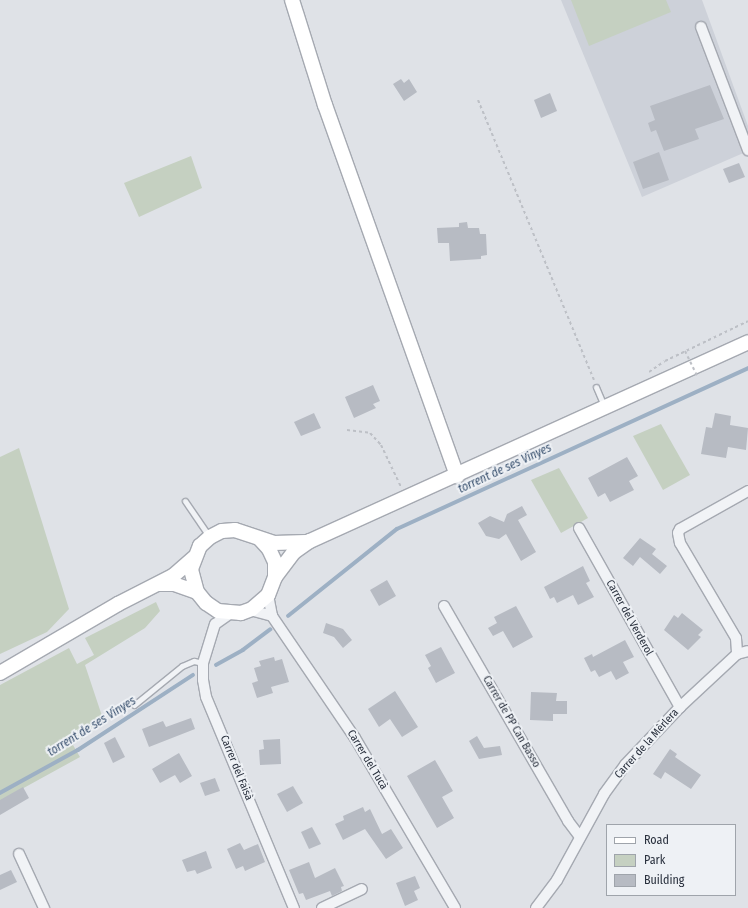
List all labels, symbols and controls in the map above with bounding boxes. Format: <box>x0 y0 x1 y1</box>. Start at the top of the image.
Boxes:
water label: torrent de ses Vinyes <box>456 441 554 497</box>
street label: Carrer del Verderol <box>603 578 655 658</box>
street label: Carrer de PP Can Basso <box>479 674 543 770</box>
water label: torrent de ses Vinyes <box>45 694 139 760</box>
street label: Carrer de la Mèrlera <box>612 706 682 782</box>
street label: Carrer del Tucà <box>344 728 390 792</box>
street label: Carrer del Faisà <box>217 733 255 803</box>
legend <box>606 824 736 896</box>
text: Road <box>644 833 669 847</box>
text: Park <box>644 853 665 867</box>
text: Building <box>644 873 684 887</box>

